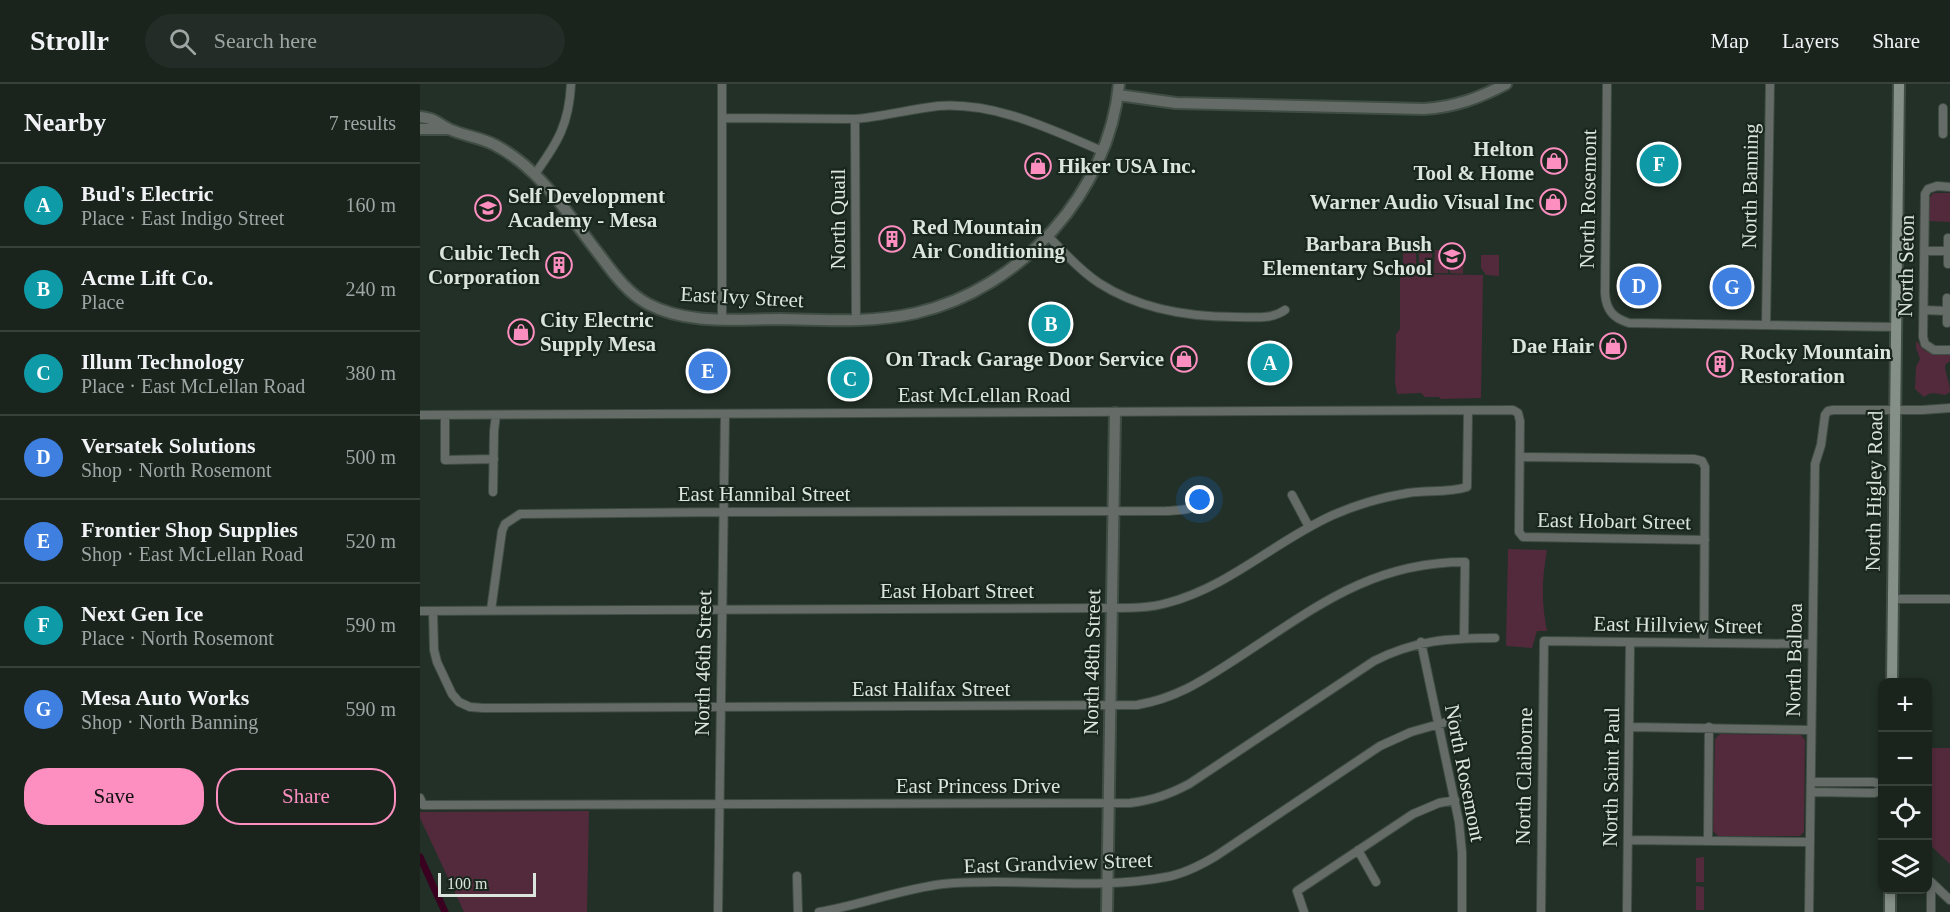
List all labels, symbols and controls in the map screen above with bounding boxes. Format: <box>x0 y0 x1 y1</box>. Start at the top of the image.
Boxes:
search box <box>145 14 565 68</box>
text: Strollr <box>30 25 109 56</box>
icon: search <box>166 25 199 58</box>
text: Search here <box>214 28 317 53</box>
text: Map <box>1711 29 1749 53</box>
text: Layers <box>1782 29 1839 53</box>
text: Share <box>1872 29 1920 53</box>
text: Nearby <box>24 108 106 137</box>
text: 7 results <box>329 112 396 134</box>
street label: North Banning <box>1737 123 1763 249</box>
street label: North Rosemont <box>1575 129 1601 269</box>
place label: Helton Tool & Home <box>1413 137 1534 185</box>
pin: F <box>1640 142 1678 187</box>
shop icon: Helton Tool & Home <box>1539 146 1569 176</box>
shop icon: Hiker USA Inc. <box>1023 151 1053 181</box>
place label: Hiker USA Inc. <box>1058 154 1196 178</box>
street label: North Quail <box>826 168 850 269</box>
text: Bud's Electric <box>81 181 214 206</box>
place label: Self Development Academy - Mesa <box>508 184 665 232</box>
shop icon: Warner Audio Visual Inc <box>1538 187 1568 217</box>
place label: Warner Audio Visual Inc <box>1310 190 1534 214</box>
school or university icon: Self Development Academy - Mesa <box>473 193 503 223</box>
text: A <box>36 194 51 216</box>
text: 160 m <box>345 194 396 216</box>
text: Place · East Indigo Street <box>81 207 284 229</box>
street label: North Seton <box>1893 214 1919 317</box>
place label: Red Mountain Air Conditioning <box>912 215 1066 263</box>
building icon: Red Mountain Air Conditioning <box>877 224 907 254</box>
place label: Barbara Bush Elementary School <box>1262 232 1432 280</box>
place label: Cubic Tech Corporation <box>428 241 540 289</box>
school or university icon: Barbara Bush Elementary School <box>1437 241 1467 271</box>
building icon: Cubic Tech Corporation <box>544 250 574 280</box>
pin: D <box>1620 264 1658 308</box>
pin: G <box>1712 264 1752 310</box>
text: Acme Lift Co. <box>81 265 214 290</box>
text: B <box>37 278 50 300</box>
text: 240 m <box>345 278 396 300</box>
street label: East Ivy Street <box>680 282 805 312</box>
text: Place <box>81 291 124 313</box>
pin: B <box>1032 302 1070 346</box>
place label: City Electric Supply Mesa <box>540 308 657 356</box>
shop icon: City Electric Supply Mesa <box>506 317 536 347</box>
shop icon: Dae Hair <box>1598 331 1628 361</box>
place label: Dae Hair <box>1512 334 1594 358</box>
pin: A <box>1250 340 1290 386</box>
place label: Rocky Mountain Restoration <box>1740 340 1891 388</box>
shop icon: On Track Garage Door Service <box>1169 344 1199 374</box>
place label: On Track Garage Door Service <box>885 347 1164 371</box>
pin: E <box>688 348 728 394</box>
text: Illum Technology <box>81 349 244 374</box>
building icon: Rocky Mountain Restoration <box>1705 349 1735 379</box>
pin: C <box>830 356 870 402</box>
text: C <box>36 362 51 384</box>
text: 380 m <box>345 362 396 384</box>
text: Place · East McLellan Road <box>81 375 305 397</box>
street label: East McLellan Road <box>898 383 1071 407</box>
street label: North Higley Road <box>1861 410 1887 572</box>
text: Versatek Solutions <box>81 433 256 458</box>
text: D <box>36 446 51 468</box>
text: 500 m <box>345 446 396 468</box>
text: Shop · North Rosemont <box>81 459 272 481</box>
street label: East Hannibal Street <box>678 482 850 506</box>
your location <box>1185 485 1214 514</box>
street label: East Hobart Street <box>1537 508 1691 534</box>
text: Frontier Shop Supplies <box>81 517 298 542</box>
text: E <box>37 530 50 552</box>
text: 520 m <box>345 530 396 552</box>
text: Shop · East McLellan Road <box>81 543 303 565</box>
street label: East Hobart Street <box>880 579 1034 603</box>
street label: North 48th Street <box>1079 589 1105 735</box>
street label: North 46th Street <box>690 590 716 736</box>
text: Next Gen Ice <box>81 601 203 626</box>
street label: North Balboa <box>1781 602 1807 717</box>
street label: East Hillview Street <box>1593 612 1763 638</box>
text: F <box>37 614 50 636</box>
text: 590 m <box>345 614 396 636</box>
text: Place · North Rosemont <box>81 627 274 649</box>
street label: East Halifax Street <box>852 677 1010 701</box>
map controls <box>1878 678 1932 894</box>
button: + <box>1878 678 1932 732</box>
text: Mesa Auto Works <box>81 685 249 710</box>
text: G <box>36 698 51 720</box>
text: 590 m <box>345 698 396 720</box>
street label: North Rosemont <box>1440 702 1490 844</box>
street label: North Claiborne <box>1511 707 1537 845</box>
street label: North Saint Paul <box>1598 707 1624 847</box>
text: Shop · North Banning <box>81 711 258 733</box>
button: − <box>1878 732 1932 786</box>
button: Save <box>24 768 204 825</box>
button: Share <box>216 768 396 825</box>
street label: East Princess Drive <box>896 774 1060 798</box>
button: locate <box>1878 786 1932 840</box>
button: layers <box>1878 840 1932 894</box>
street label: East Grandview Street <box>963 848 1153 878</box>
scale bar <box>438 870 536 898</box>
text: 100 m <box>447 875 487 892</box>

